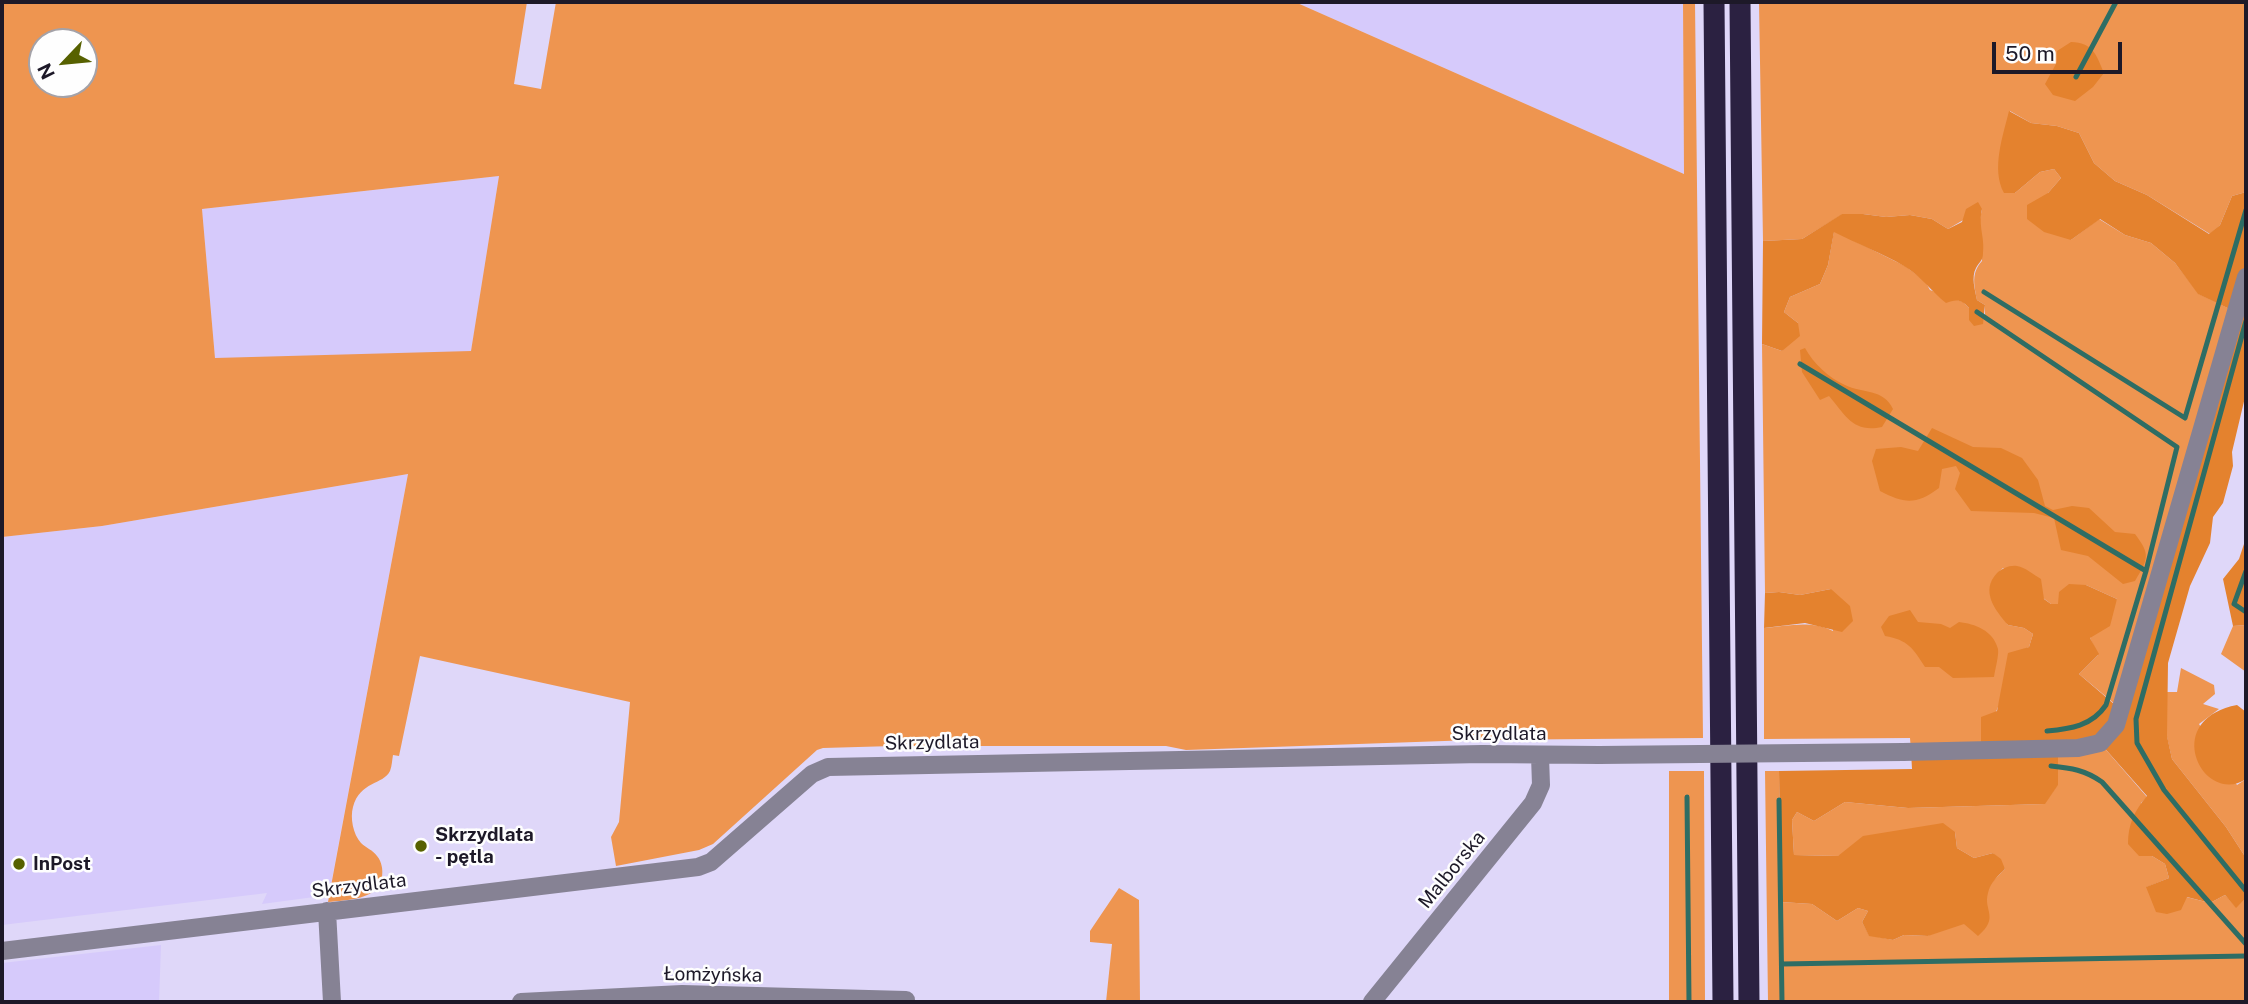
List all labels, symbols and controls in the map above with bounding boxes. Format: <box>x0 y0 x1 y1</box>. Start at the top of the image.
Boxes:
north arrow <box>28 28 98 98</box>
scale bar <box>1996 28 2126 72</box>
text: 50 m <box>2005 41 2055 66</box>
text: N <box>33 60 59 83</box>
street label: Skrzydlata <box>1452 723 1546 745</box>
street label: Skrzydlata <box>884 731 980 755</box>
place label: Skrzydlata - pętla <box>435 824 534 868</box>
street label: Malborska <box>1414 827 1490 913</box>
marker: Skrzydlata - pętla <box>413 838 429 854</box>
place label: InPost <box>33 853 91 875</box>
marker: InPost <box>11 856 27 872</box>
street label: Skrzydlata <box>310 869 408 903</box>
street label: Łomżyńska <box>664 963 762 987</box>

